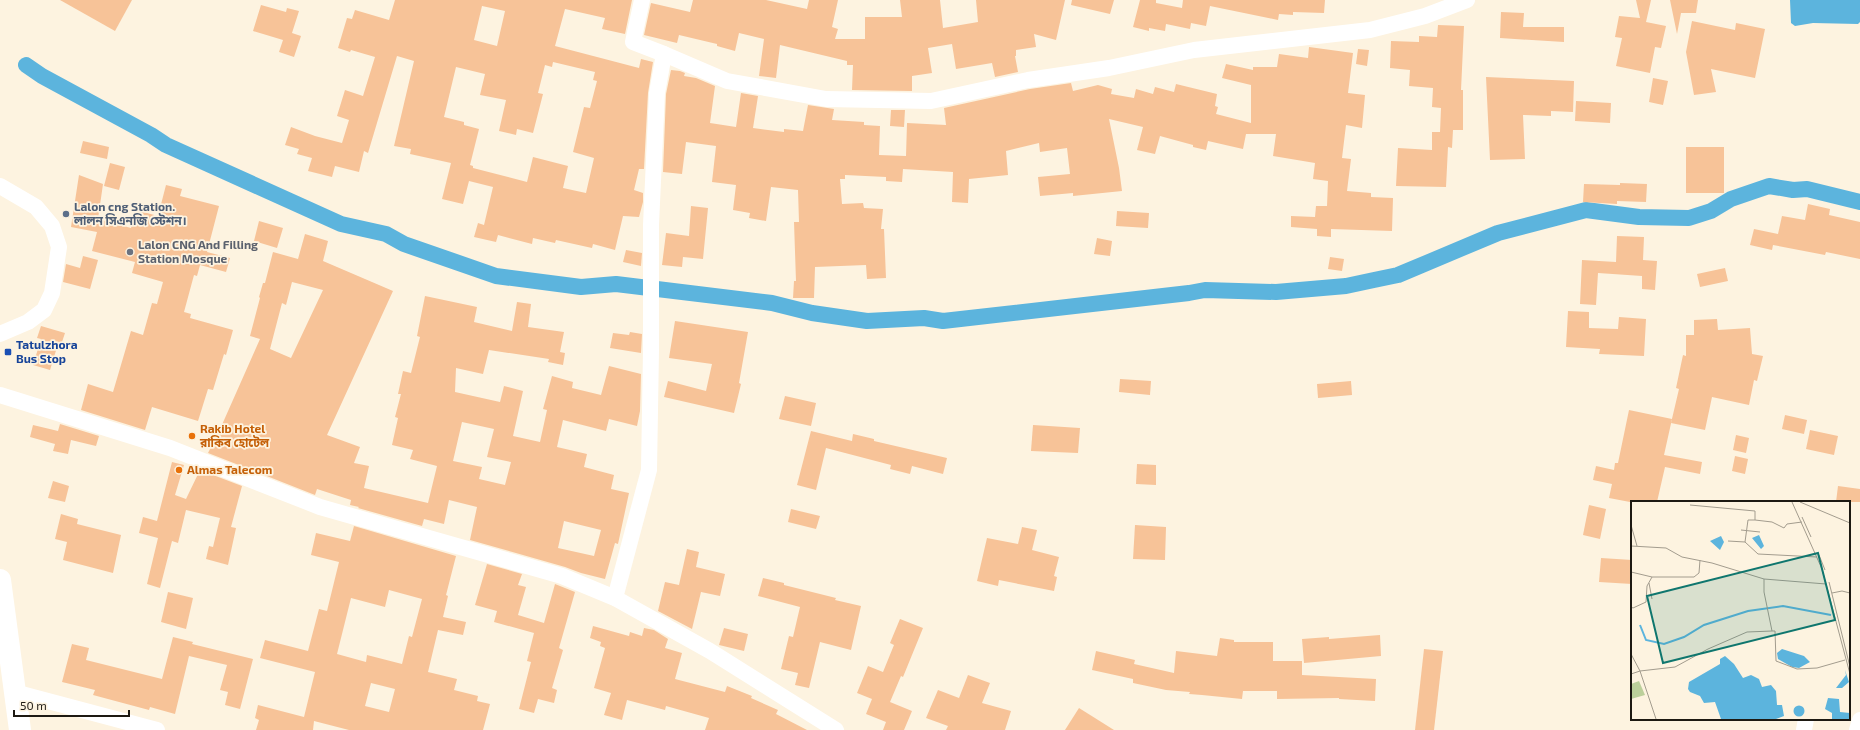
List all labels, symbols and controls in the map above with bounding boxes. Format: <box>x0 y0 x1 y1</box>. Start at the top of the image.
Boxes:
place label: Lalon cng Station. লালন সিএনজি স্টেশন। <box>73 199 187 227</box>
marker: Lalon cng Station. লালন সিএনজি স্টেশন। <box>61 209 71 219</box>
place label: Lalon CNG And Filling Station Mosque <box>138 237 258 265</box>
marker: Lalon CNG And Filling Station Mosque <box>125 247 135 257</box>
place label: Tatulzhora Bus Stop <box>16 337 78 365</box>
marker: Tatulzhora Bus Stop <box>3 347 13 357</box>
place label: Rakib Hotel রাকিব হোটেল <box>199 421 270 449</box>
marker: Rakib Hotel রাকিব হোটেল <box>187 431 197 441</box>
place label: Almas Talecom <box>187 462 272 476</box>
marker: Almas Talecom <box>174 465 184 475</box>
inset map <box>1631 501 1850 720</box>
scale bar <box>14 692 129 718</box>
text: 50 m <box>20 698 47 712</box>

